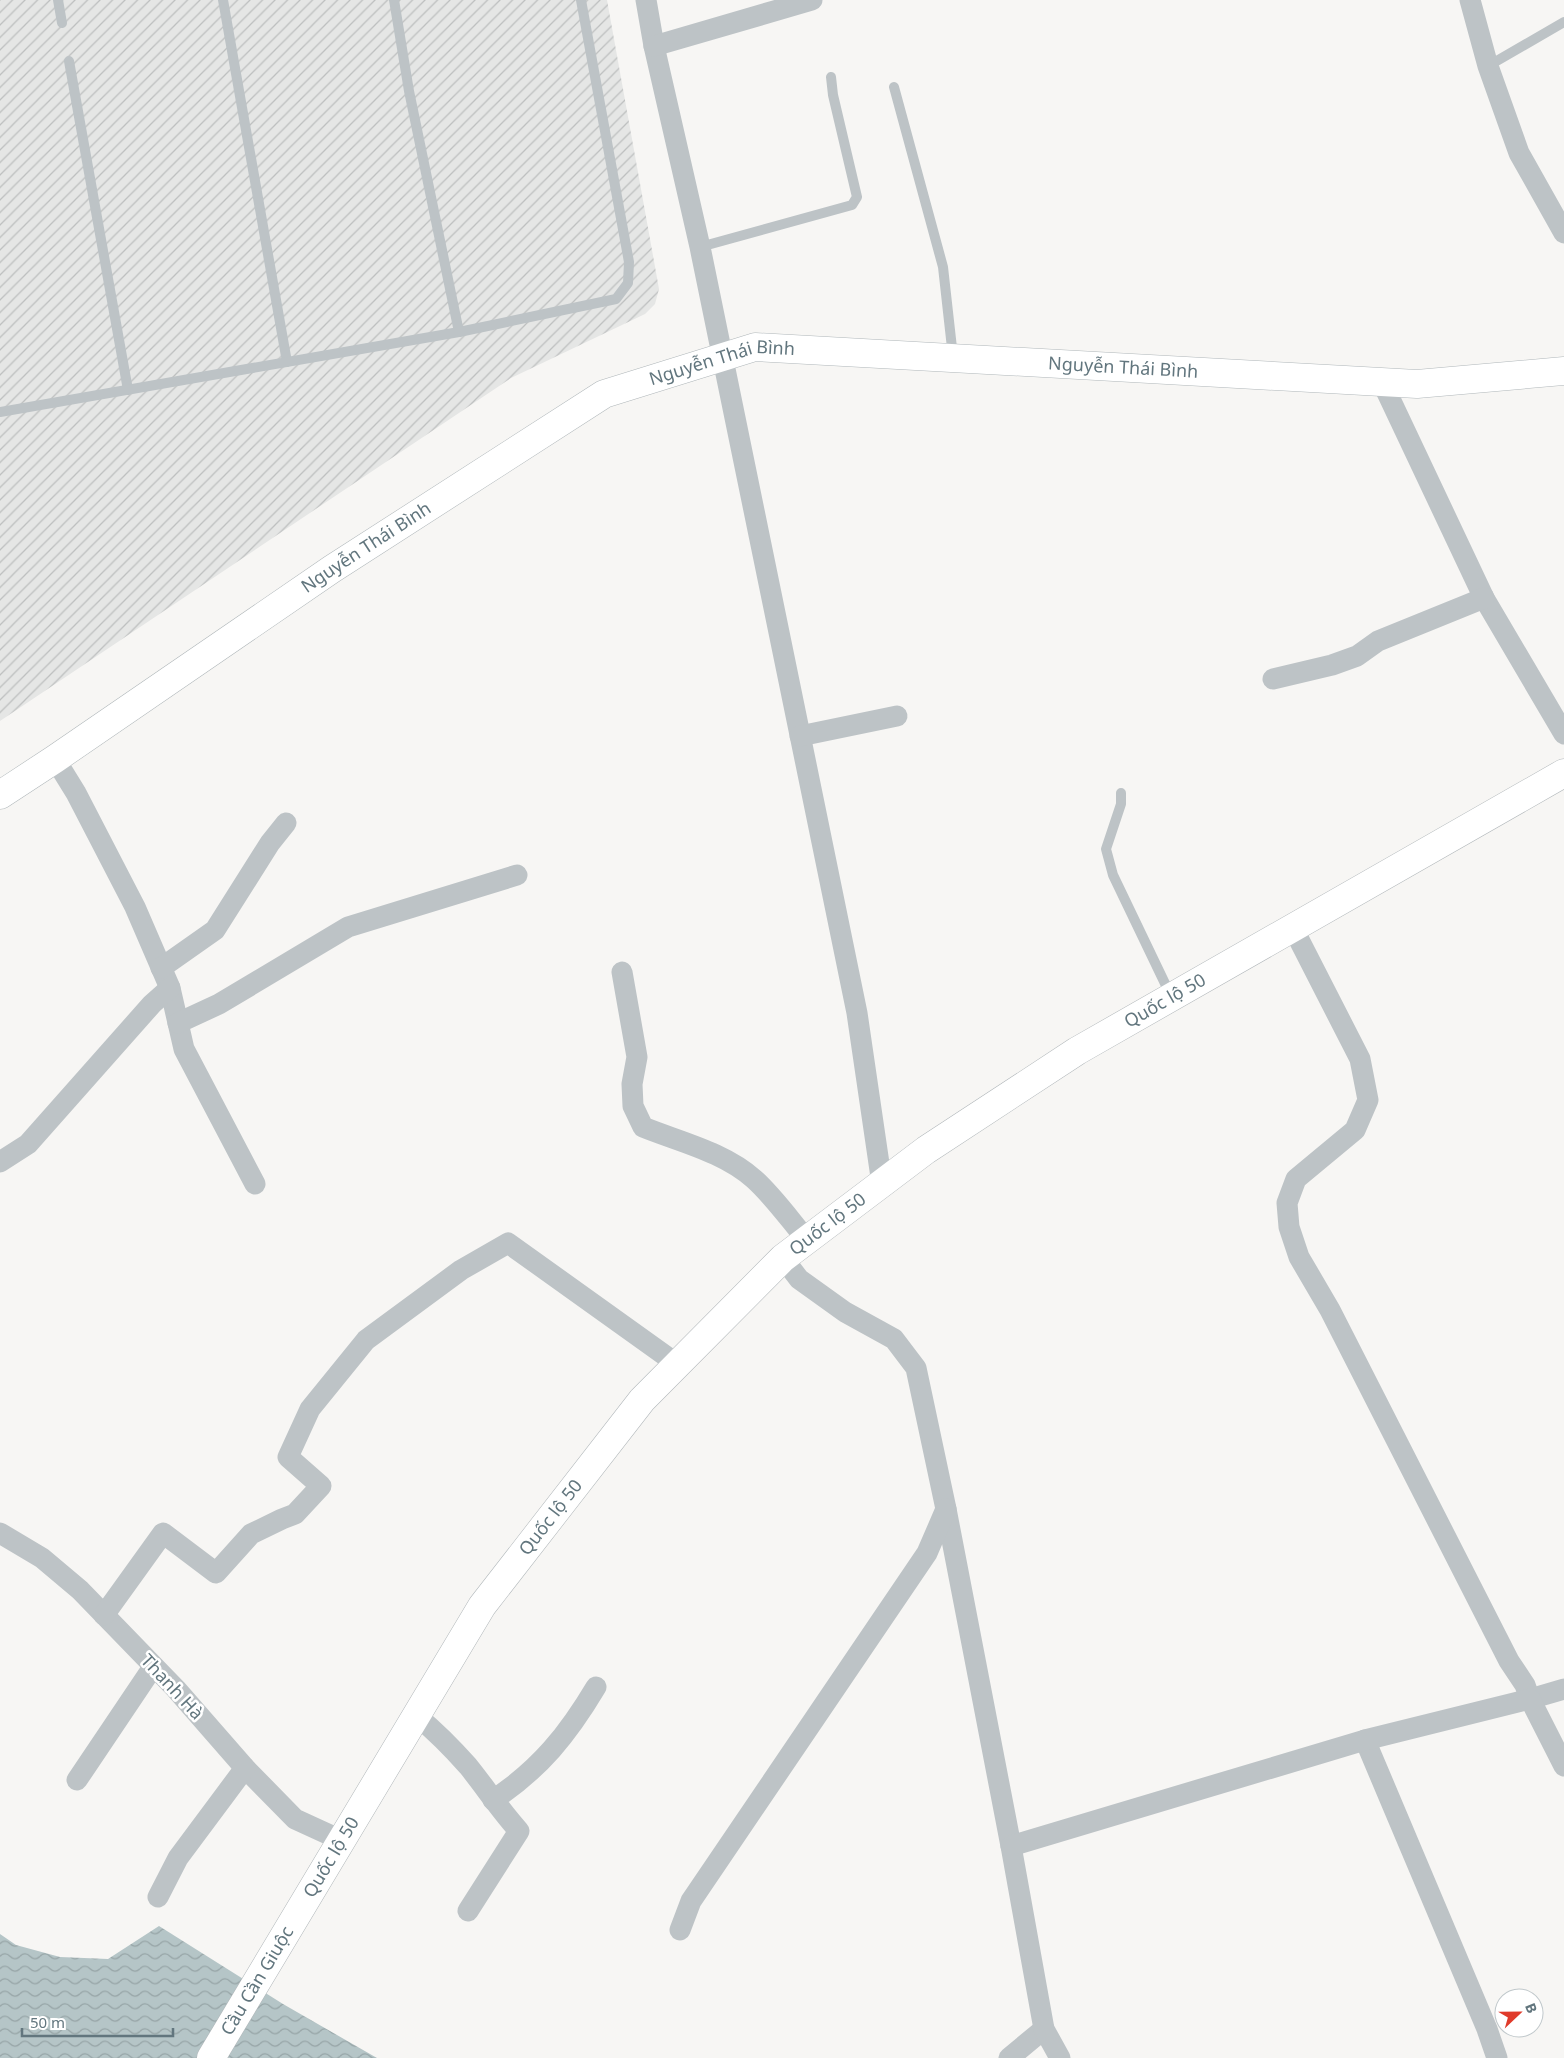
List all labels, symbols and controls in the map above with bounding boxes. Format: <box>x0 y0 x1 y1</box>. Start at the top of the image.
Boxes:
street label: Nguyễn Thái Bình <box>646 334 796 390</box>
street label: Nguyễn Thái Bình <box>1048 350 1199 383</box>
street label: Nguyễn Thái Bình <box>296 496 435 598</box>
street label: Quốc lộ 50 <box>1119 967 1210 1033</box>
street label: Quốc lộ 50 <box>784 1187 870 1260</box>
street label: Quốc lộ 50 <box>513 1474 587 1560</box>
street label: Thanh Hà <box>136 1648 209 1724</box>
street label: Quốc lộ 50 <box>297 1812 364 1902</box>
street label: Cầu Cần Giuộc <box>214 1921 299 2039</box>
north arrow <box>1494 1988 1544 2038</box>
text: B <box>1521 2000 1542 2016</box>
scale bar <box>22 2006 174 2038</box>
text: 50 m <box>30 2012 65 2032</box>

